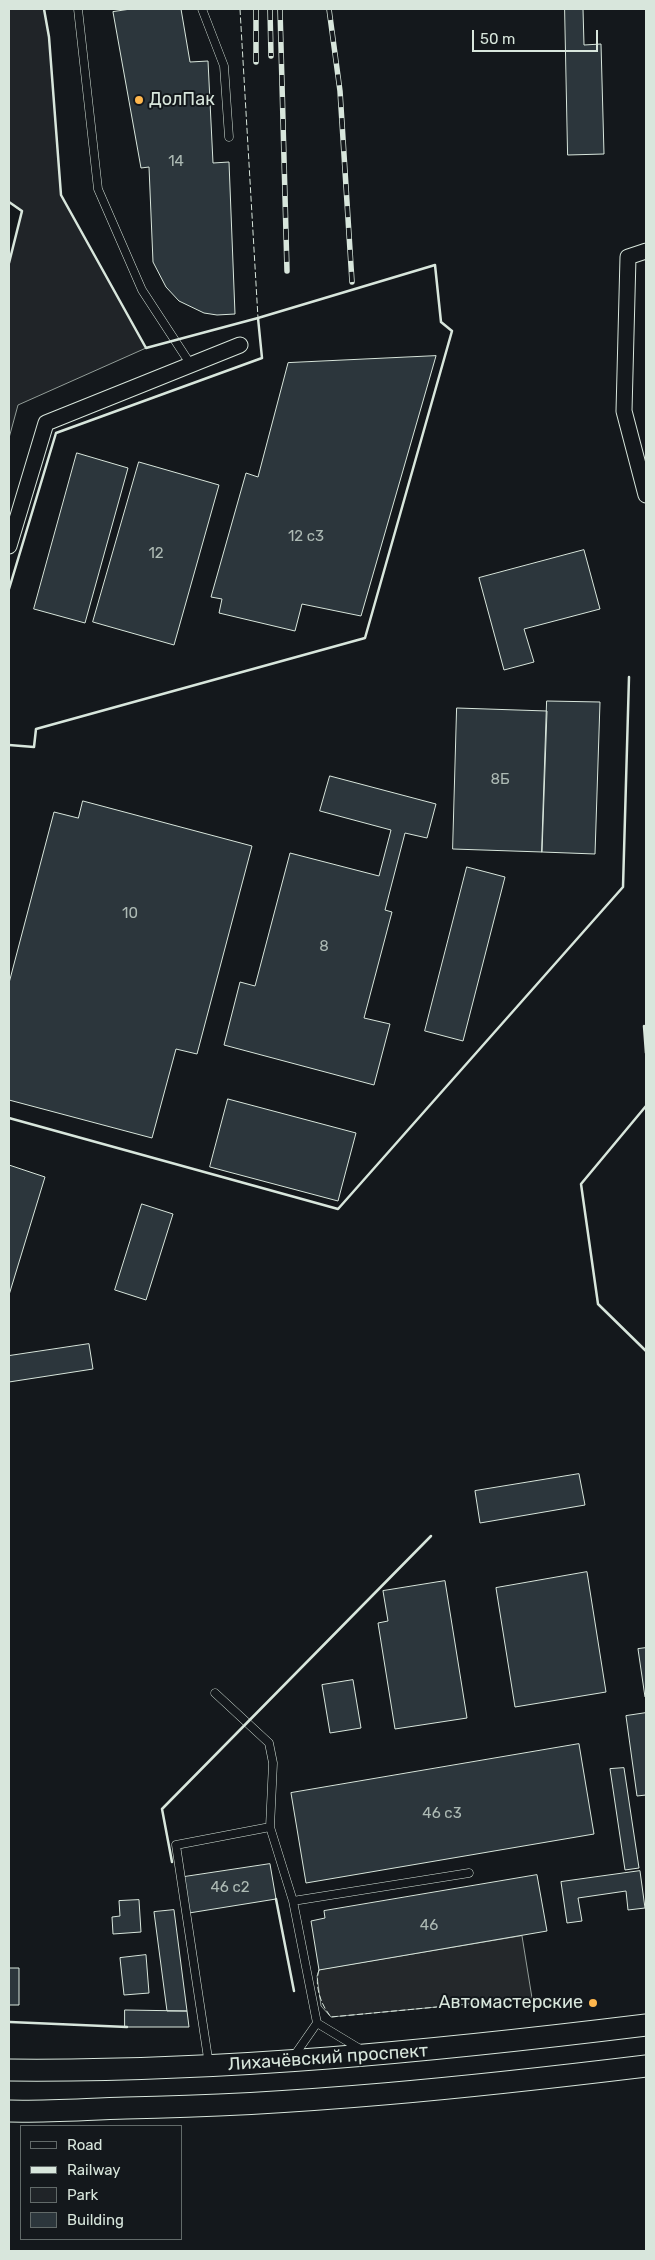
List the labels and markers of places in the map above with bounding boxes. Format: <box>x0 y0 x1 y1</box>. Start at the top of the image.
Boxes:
place label: ДолПак <box>149 89 215 111</box>
marker: ДолПак <box>133 94 145 106</box>
place label: Автомастерские <box>438 1992 583 2014</box>
marker: Автомастерские <box>587 1997 599 2009</box>

